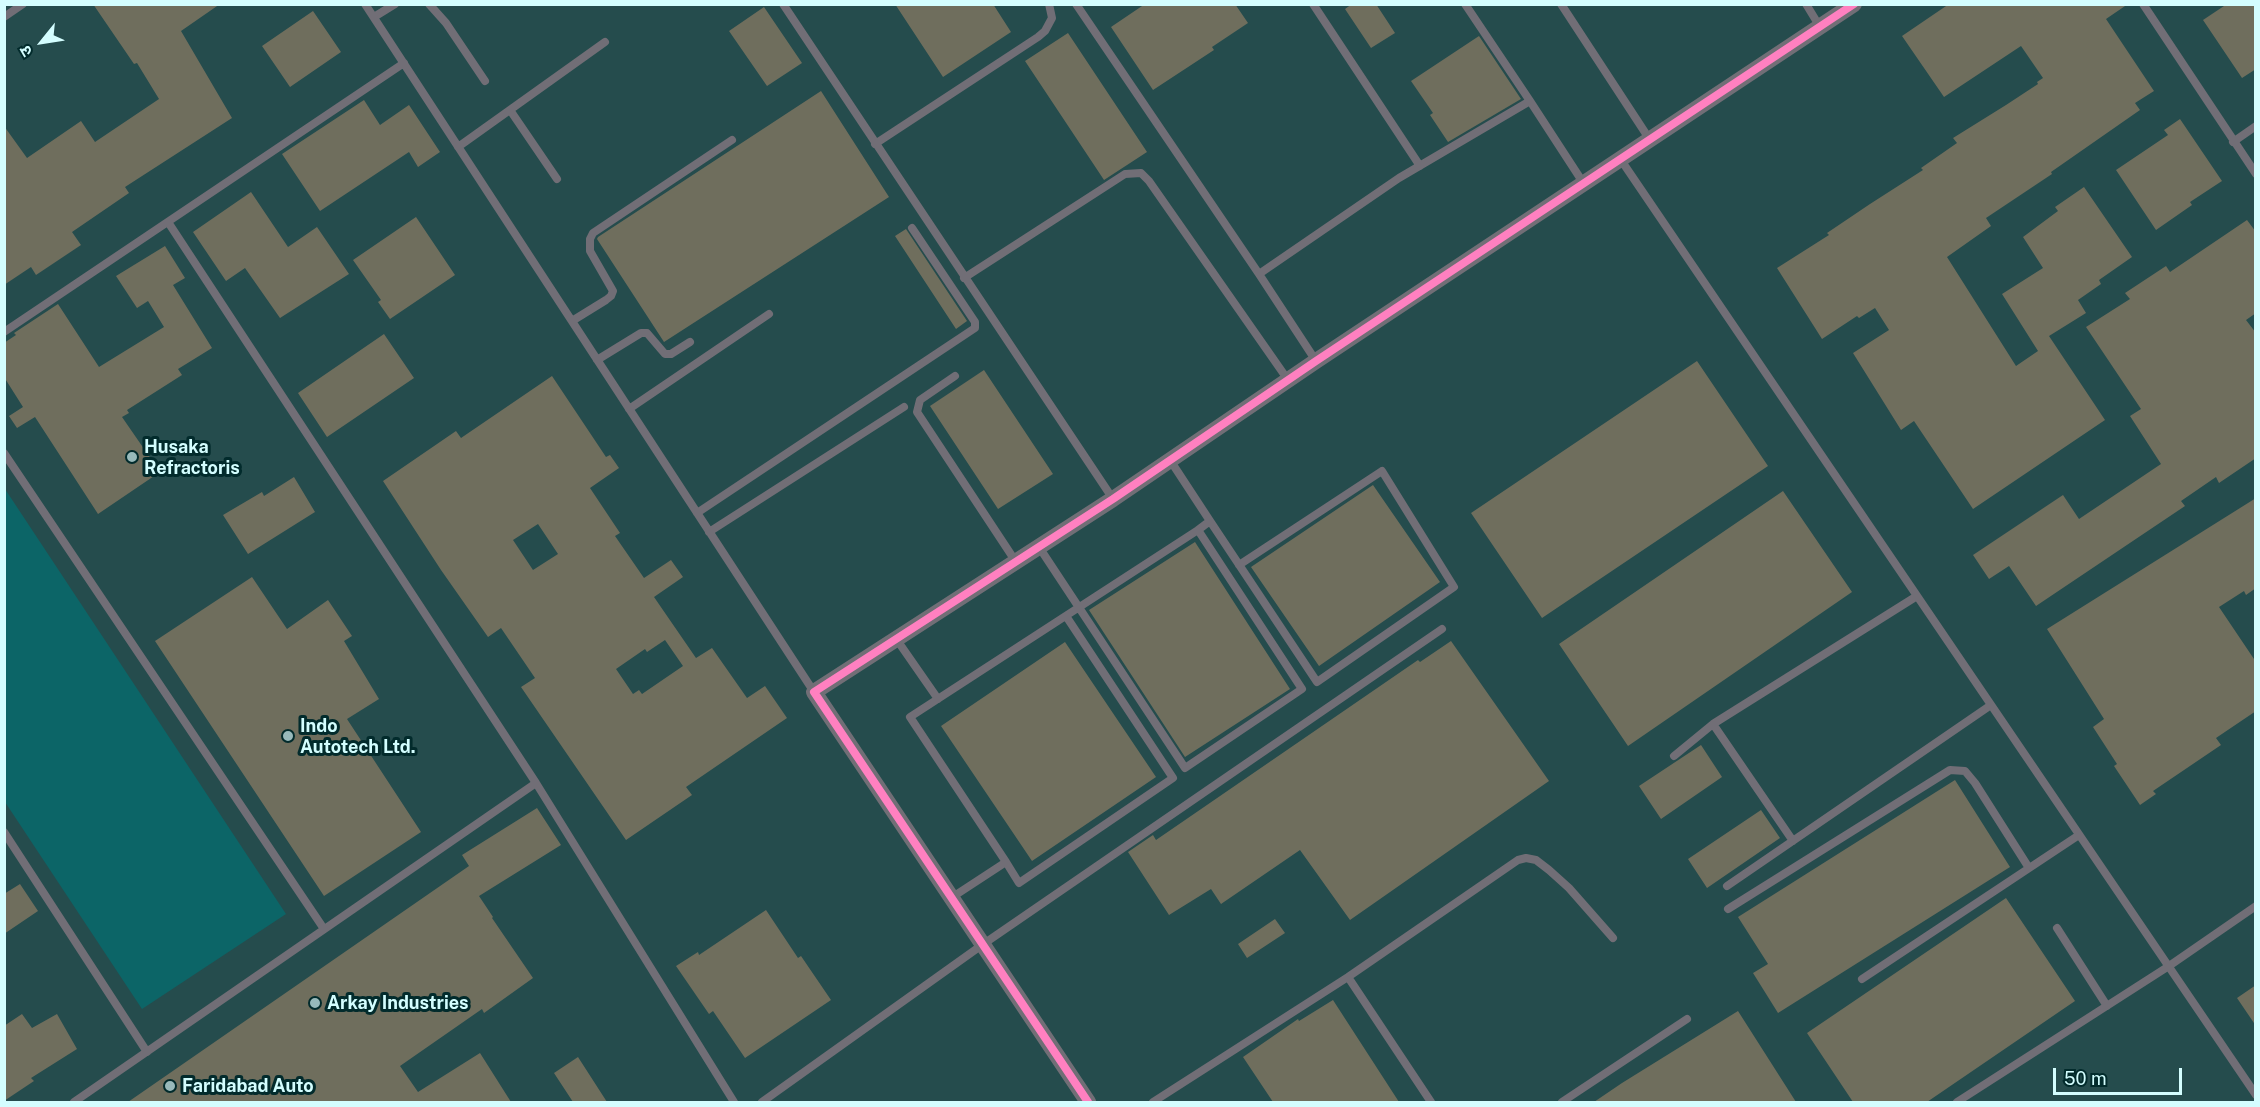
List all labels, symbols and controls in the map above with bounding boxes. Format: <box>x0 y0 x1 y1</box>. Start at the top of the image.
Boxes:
north arrow <box>12 12 72 72</box>
text: उ <box>15 42 37 60</box>
place label: Husaka Refractoris <box>144 436 240 478</box>
marker: Husaka Refractoris <box>125 450 139 464</box>
place label: Indo Autotech Ltd. <box>300 715 416 758</box>
marker: Indo Autotech Ltd. <box>281 729 295 743</box>
place label: Arkay Industries <box>327 992 469 1014</box>
marker: Arkay Industries <box>308 996 322 1010</box>
scale bar <box>2056 1056 2185 1094</box>
text: 50 m <box>2064 1068 2107 1089</box>
place label: Faridabad Auto <box>182 1075 314 1097</box>
marker: Faridabad Auto <box>163 1079 177 1093</box>

